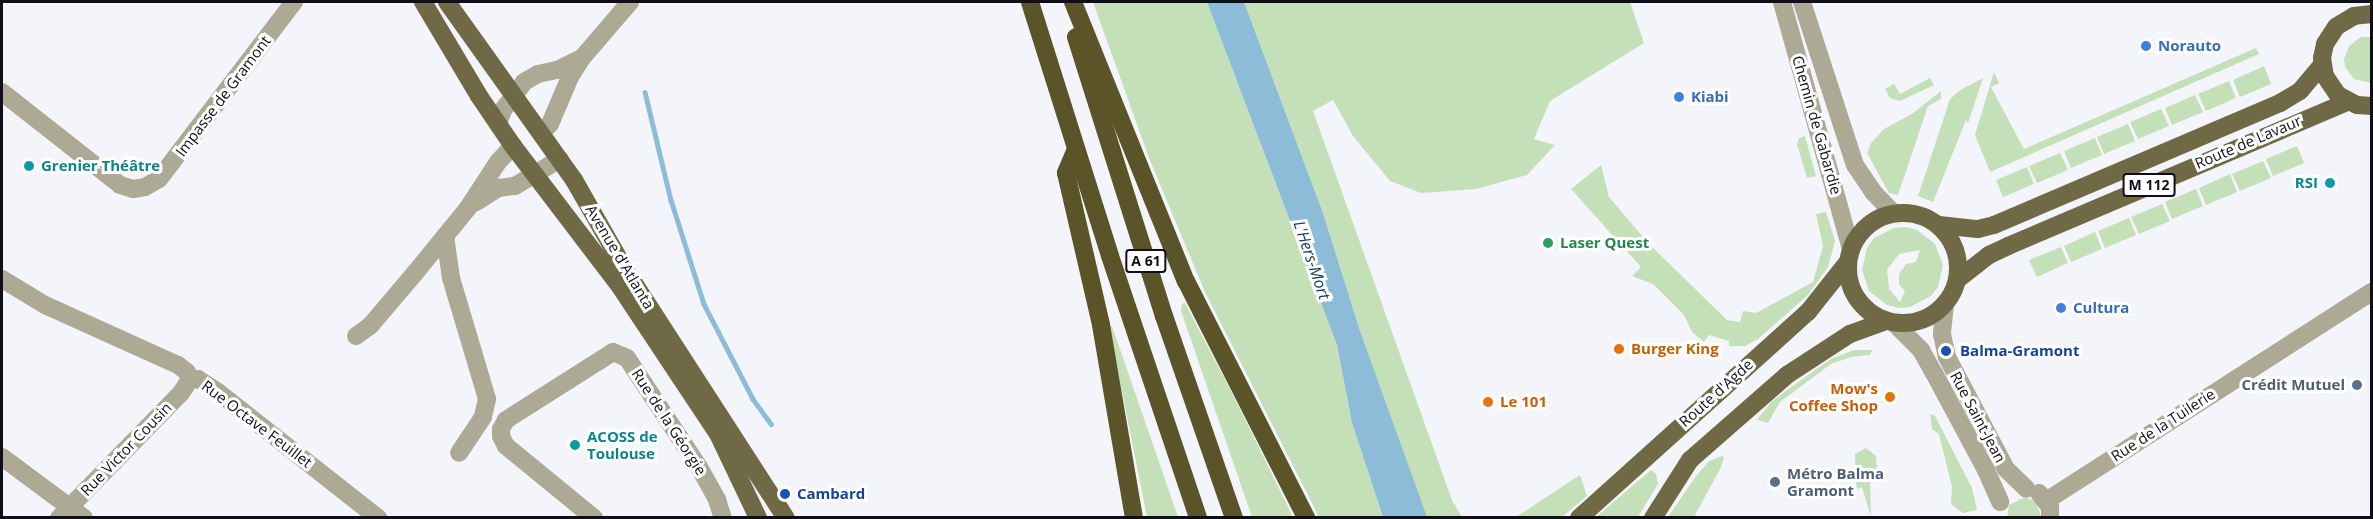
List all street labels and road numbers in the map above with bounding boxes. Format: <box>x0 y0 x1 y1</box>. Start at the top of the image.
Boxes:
street label: Impasse de Gramont <box>172 32 274 160</box>
street label: Chemin de Gabardie <box>1789 53 1845 197</box>
street label: Route de Lavaur <box>2192 111 2304 173</box>
road number: M 112 <box>2122 174 2176 196</box>
street label: Avenue d'Atlanta <box>582 202 658 312</box>
road number: A 61 <box>1125 250 1167 272</box>
street label: Route d'Agde <box>1675 355 1757 431</box>
street label: Rue de la Géorgie <box>628 365 710 479</box>
street label: Rue Saint-Jean <box>1946 368 2010 466</box>
street label: Rue Octave Feuillet <box>198 377 316 471</box>
street label: Rue de la Tuilerie <box>2108 385 2218 465</box>
street label: Rue Victor Cousin <box>77 399 175 499</box>

